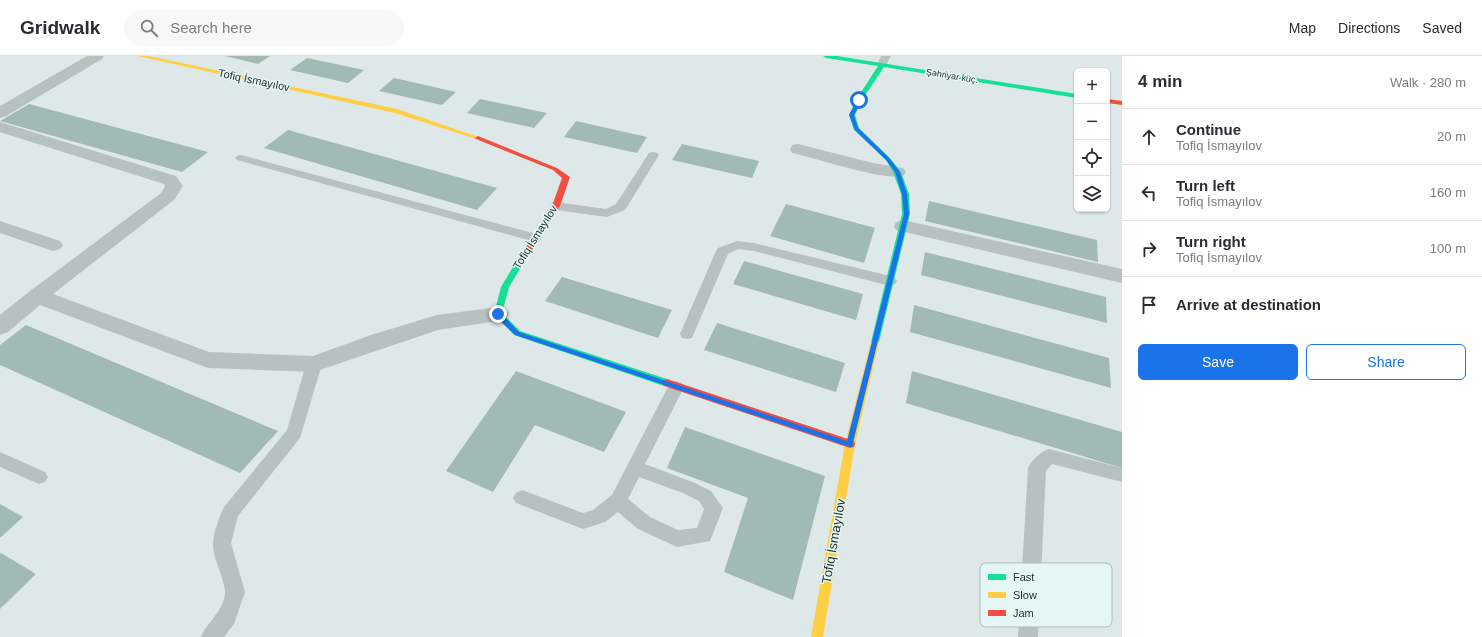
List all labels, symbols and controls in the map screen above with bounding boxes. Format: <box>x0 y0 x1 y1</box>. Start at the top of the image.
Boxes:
search box <box>124 10 404 46</box>
text: Gridwalk <box>20 17 100 38</box>
icon: search <box>138 17 160 39</box>
text: Search here <box>170 19 252 36</box>
text: Map <box>1289 20 1316 36</box>
text: Directions <box>1338 20 1400 36</box>
text: Saved <box>1422 20 1462 36</box>
street label: Tofiq İsmayılov <box>217 67 291 94</box>
street label: Şəhriyar küç. <box>925 67 979 85</box>
map controls <box>1074 68 1110 212</box>
button: + <box>1074 68 1110 104</box>
text: 4 min <box>1138 72 1182 91</box>
text: Walk · 280 m <box>1390 75 1466 90</box>
route start <box>850 91 868 109</box>
button: − <box>1074 104 1110 140</box>
text: Continue <box>1176 121 1241 138</box>
icon: ahead <box>1138 126 1160 148</box>
text: 20 m <box>1437 129 1466 144</box>
text: Tofiq İsmayılov <box>1176 138 1262 153</box>
button: locate <box>1074 140 1110 176</box>
button: layers <box>1074 176 1110 212</box>
text: Turn left <box>1176 177 1235 194</box>
icon: left <box>1138 182 1160 204</box>
text: 160 m <box>1430 185 1466 200</box>
text: Tofiq İsmayılov <box>1176 194 1262 209</box>
street label: Tofiq İsmayılov <box>511 203 560 271</box>
text: Turn right <box>1176 233 1246 250</box>
icon: right <box>1138 238 1160 260</box>
text: 100 m <box>1430 241 1466 256</box>
text: Tofiq İsmayılov <box>1176 250 1262 265</box>
icon: arrive <box>1138 294 1160 316</box>
text: Arrive at destination <box>1176 296 1321 313</box>
route end <box>489 305 507 323</box>
button: Save <box>1138 344 1298 380</box>
button: Share <box>1306 344 1466 380</box>
street label: Tofiq İsmayılov <box>819 497 848 585</box>
legend <box>980 563 1112 627</box>
text: Fast <box>1013 571 1034 583</box>
text: Slow <box>1013 589 1037 601</box>
text: Jam <box>1013 607 1034 619</box>

